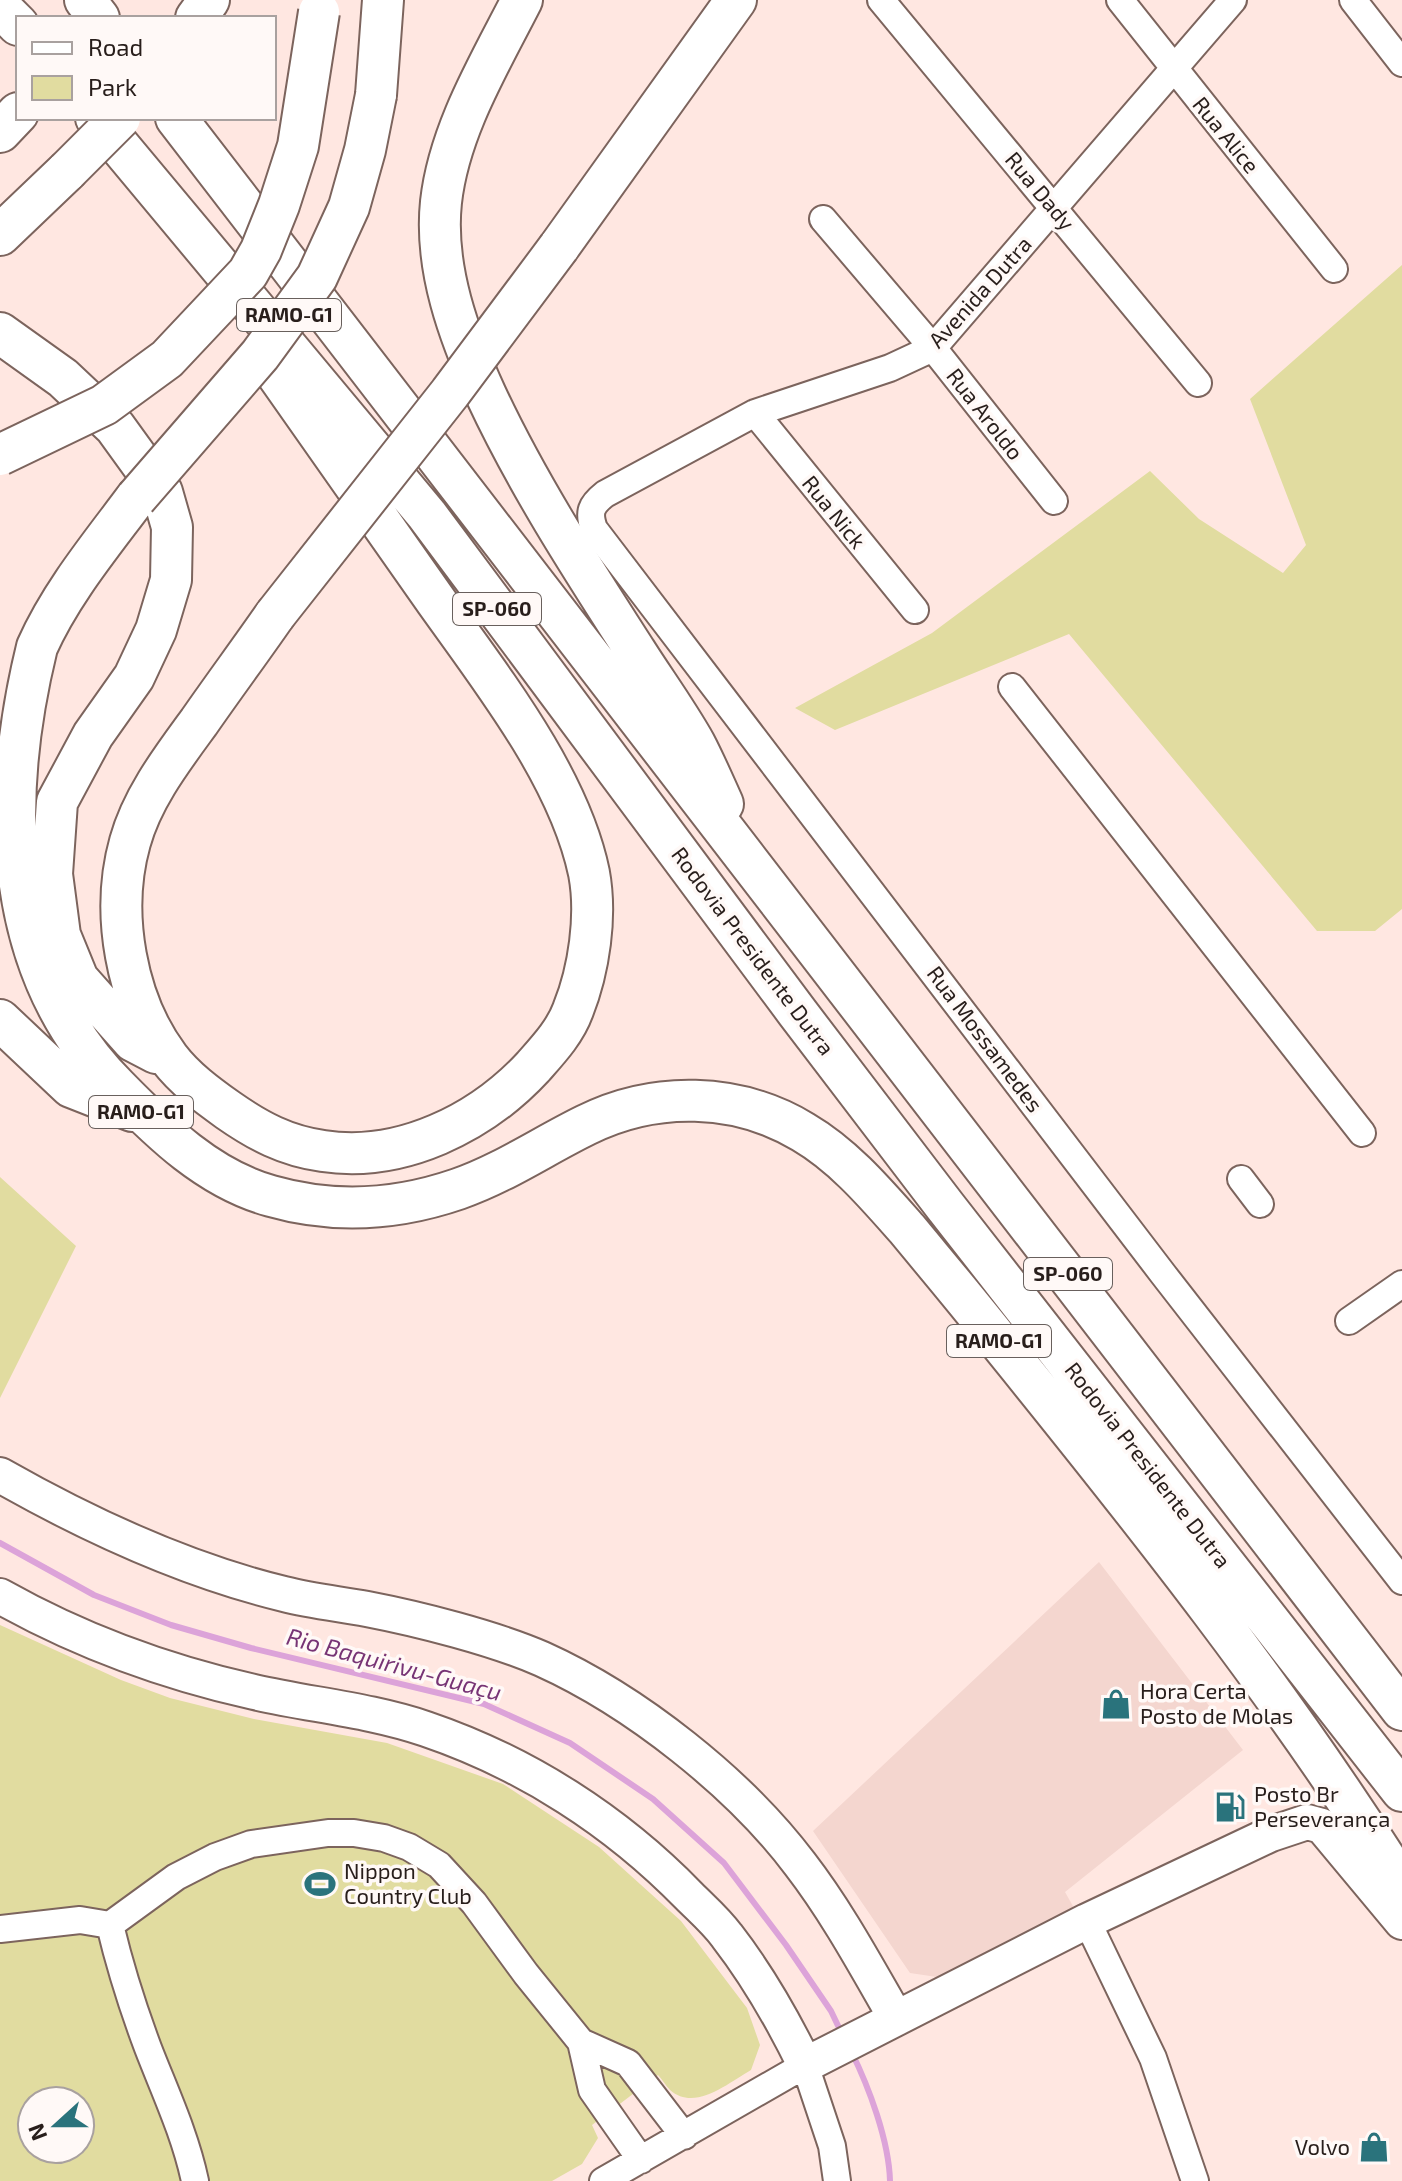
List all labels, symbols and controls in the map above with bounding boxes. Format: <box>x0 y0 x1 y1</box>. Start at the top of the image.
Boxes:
legend <box>16 16 276 120</box>
text: Road <box>88 32 143 61</box>
text: Park <box>88 72 137 101</box>
street label: Rua Alice <box>1188 91 1265 178</box>
street label: Rua Dady <box>1001 146 1081 235</box>
street label: Avenida Dutra <box>922 230 1036 352</box>
road number: RAMO-G1 <box>237 299 341 331</box>
street label: Rua Aroldo <box>942 362 1030 464</box>
street label: Rua Nick <box>798 470 872 553</box>
road number: SP-060 <box>453 593 541 625</box>
street label: Rodovia Presidente Dutra <box>667 841 841 1060</box>
street label: Rua Mossamedes <box>922 960 1049 1117</box>
road number: RAMO-G1 <box>89 1096 193 1128</box>
road number: SP-060 <box>1024 1258 1112 1290</box>
road number: RAMO-G1 <box>947 1325 1051 1357</box>
street label: Rodovia Presidente Dutra <box>1060 1356 1237 1572</box>
water label: Rio Baquirivu-Guaçu <box>283 1621 505 1707</box>
place label: Hora Certa Posto de Molas <box>1140 1677 1293 1728</box>
shop icon: Hora Certa Posto de Molas <box>1099 1687 1133 1721</box>
place label: Posto Br Perseverança <box>1254 1780 1390 1833</box>
fuel station icon: Posto Br Perseverança <box>1213 1790 1247 1824</box>
place label: Nippon Country Club <box>344 1857 472 1908</box>
sports icon: Nippon Country Club <box>303 1867 337 1901</box>
north arrow <box>16 2085 96 2165</box>
text: N <box>21 2120 51 2145</box>
shop icon: Volvo <box>1357 2130 1391 2164</box>
place label: Volvo <box>1295 2133 1350 2159</box>

